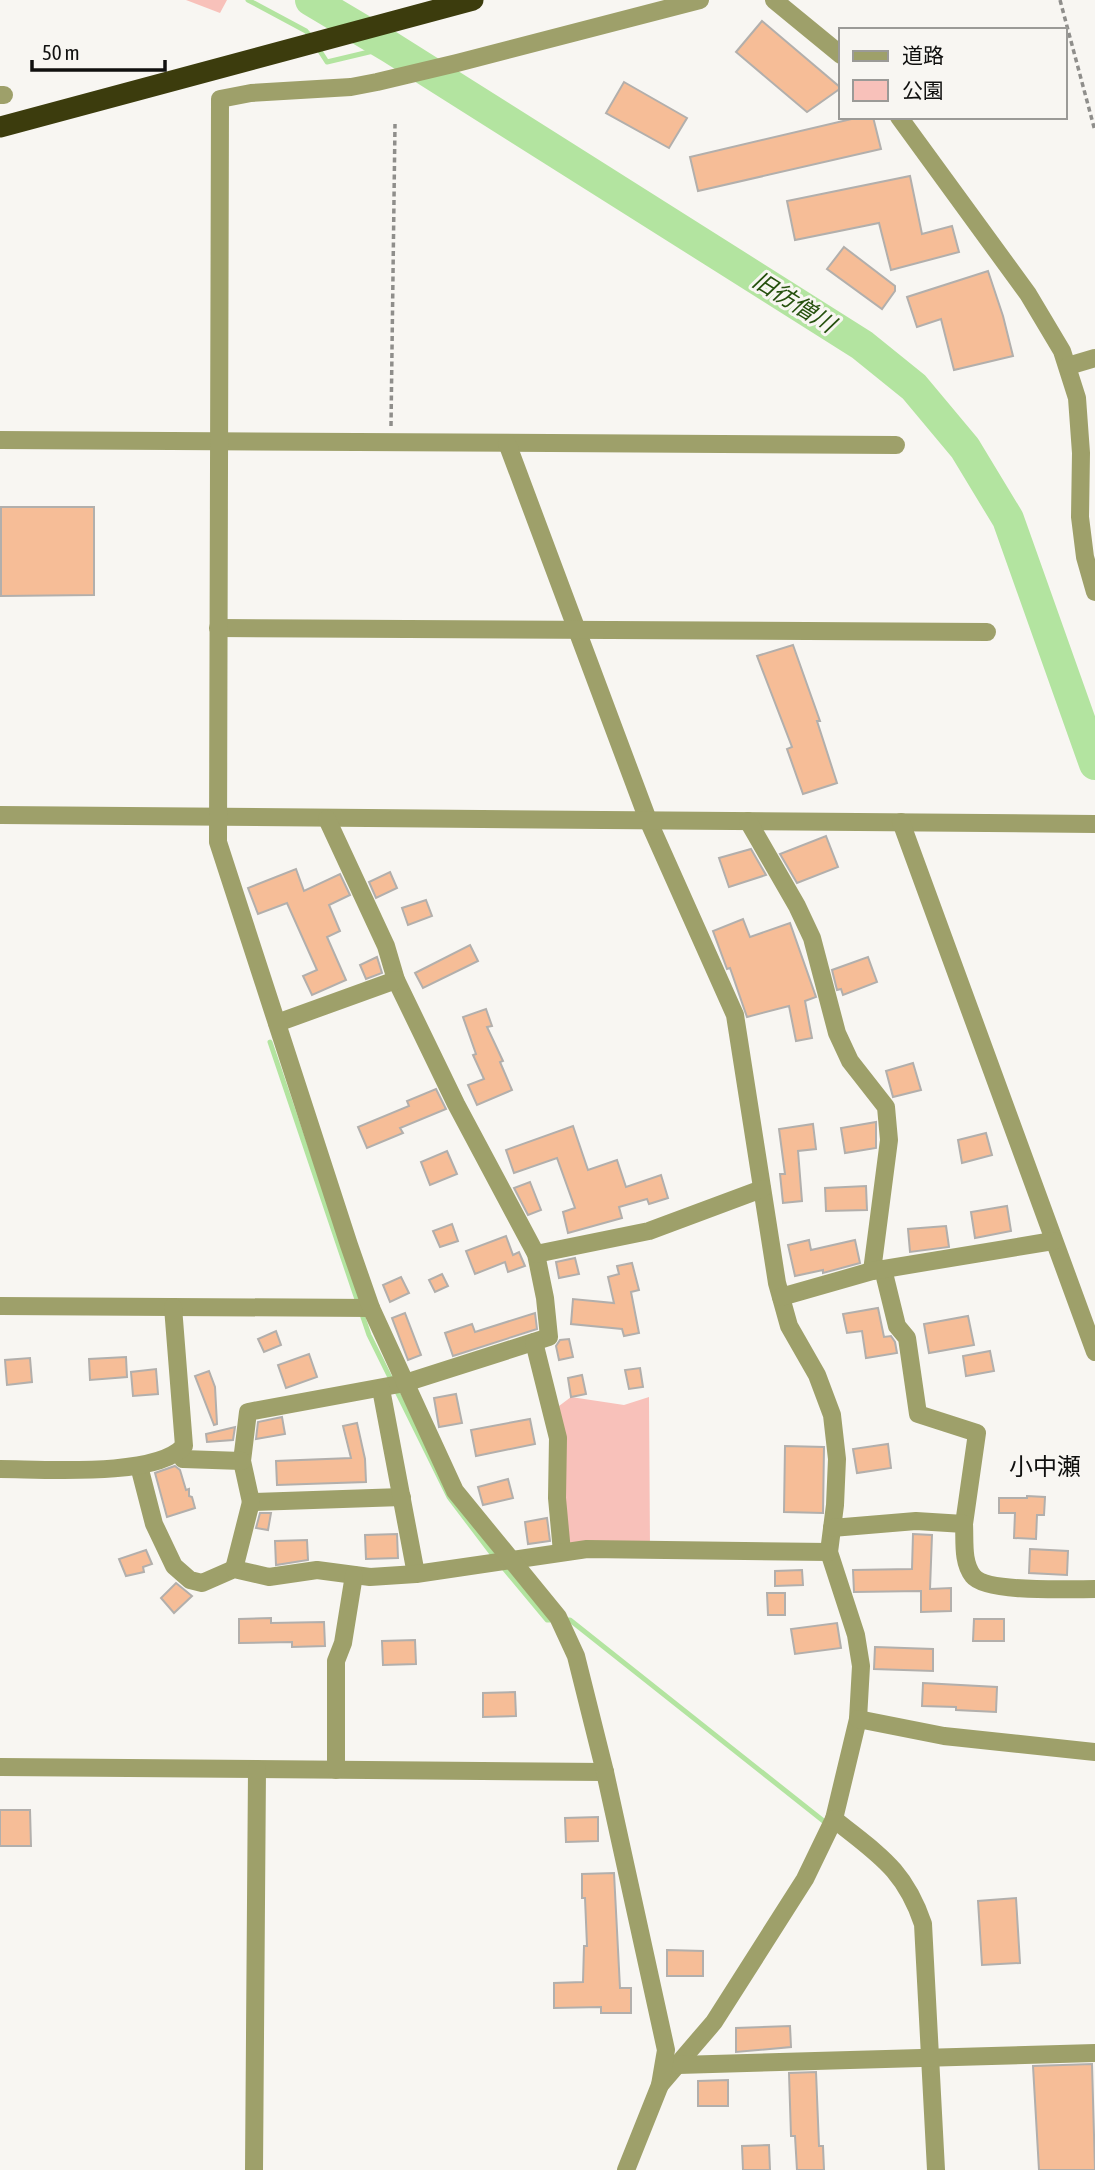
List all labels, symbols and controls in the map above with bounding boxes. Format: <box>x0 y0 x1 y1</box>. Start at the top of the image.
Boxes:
scale bar <box>32 28 164 72</box>
legend <box>839 28 1067 119</box>
text: 50 m <box>42 40 80 64</box>
text: 道路 <box>902 43 944 67</box>
text: 公園 <box>902 78 944 102</box>
water label: 旧彷僧川 <box>748 267 842 339</box>
district label: 小中瀬 <box>1009 1453 1081 1480</box>

